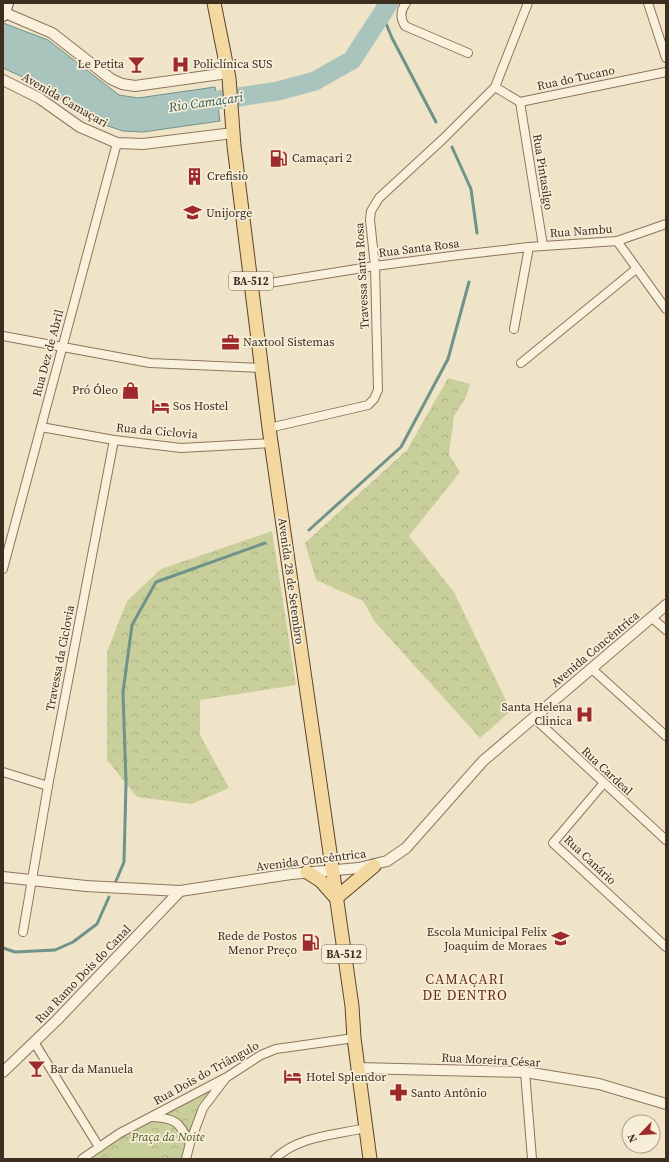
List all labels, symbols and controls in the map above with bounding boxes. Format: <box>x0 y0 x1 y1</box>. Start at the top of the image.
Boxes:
bar icon: Le Petita <box>127 54 147 74</box>
hospital icon: Policlínica SUS <box>170 54 190 74</box>
place label: Le Petita <box>77 56 125 72</box>
place label: Policlínica SUS <box>193 56 272 72</box>
street label: Rua do Tucano <box>536 62 617 94</box>
street label: Avenida Camaçari <box>19 69 111 131</box>
water label: Rio Camaçari <box>167 88 244 116</box>
street label: Rua Pintasilgo <box>529 133 557 211</box>
fuel station icon: Camaçari 2 <box>269 148 289 168</box>
place label: Camaçari 2 <box>292 150 352 166</box>
building icon: Crefisio <box>184 166 204 186</box>
place label: Crefisio <box>207 168 249 184</box>
school or university icon: Unijorge <box>183 203 203 223</box>
place label: Unijorge <box>206 205 252 221</box>
street label: Travessa Santa Rosa <box>351 221 373 330</box>
street label: Rua Nambu <box>549 221 613 241</box>
street label: Rua Santa Rosa <box>378 235 461 261</box>
road number: BA-512 <box>229 272 273 290</box>
street label: Rua Dez de Abril <box>29 307 67 398</box>
office icon: Naxtool Sistemas <box>220 332 240 352</box>
place label: Naxtool Sistemas <box>243 334 335 350</box>
shop icon: Pró Óleo <box>121 380 141 400</box>
place label: Pró Óleo <box>72 382 118 398</box>
hotel icon: Sos Hostel <box>150 396 170 416</box>
place label: Sos Hostel <box>173 398 229 414</box>
street label: Rua da Ciclovia <box>115 419 199 443</box>
street label: Avenida 28 de Setembro <box>274 517 308 646</box>
street label: Travessa da Ciclovia <box>42 603 78 712</box>
street label: Avenida Concêntrica <box>547 607 643 691</box>
place label: Santa Helena Clinica <box>501 699 573 729</box>
hospital icon: Santa Helena Clinica <box>575 704 595 724</box>
street label: Rua Cardeal <box>578 743 636 799</box>
street label: Rua Canário <box>560 832 620 889</box>
street label: Avenida Concêntrica <box>255 845 368 875</box>
street label: Rua Ramo Dois do Canal <box>32 921 135 1027</box>
place label: Escola Municipal Felix Joaquim de Moraes <box>427 924 548 954</box>
place label: Rede de Postos Menor Preço <box>217 928 297 958</box>
school or university icon: Escola Municipal Felix Joaquim de Moraes <box>550 929 570 949</box>
fuel station icon: Rede de Postos Menor Preço <box>300 933 320 953</box>
road number: BA-512 <box>322 945 366 963</box>
district label: CAMAÇARI DE DENTRO <box>422 969 508 1005</box>
street label: Rua Dois do Triângulo <box>150 1037 262 1109</box>
street label: Rua Moreira César <box>441 1049 541 1071</box>
bar icon: Bar da Manuela <box>27 1059 47 1079</box>
place label: Bar da Manuela <box>50 1061 134 1077</box>
hotel icon: Hotel Splendor <box>283 1067 303 1087</box>
place label: Hotel Splendor <box>306 1069 386 1085</box>
pharmacy icon: Santo Antônio <box>388 1083 408 1103</box>
place label: Santo Antônio <box>411 1085 487 1101</box>
north arrow <box>621 1114 661 1154</box>
park label: Praça da Noite <box>130 1129 205 1145</box>
text: N <box>624 1131 641 1145</box>

